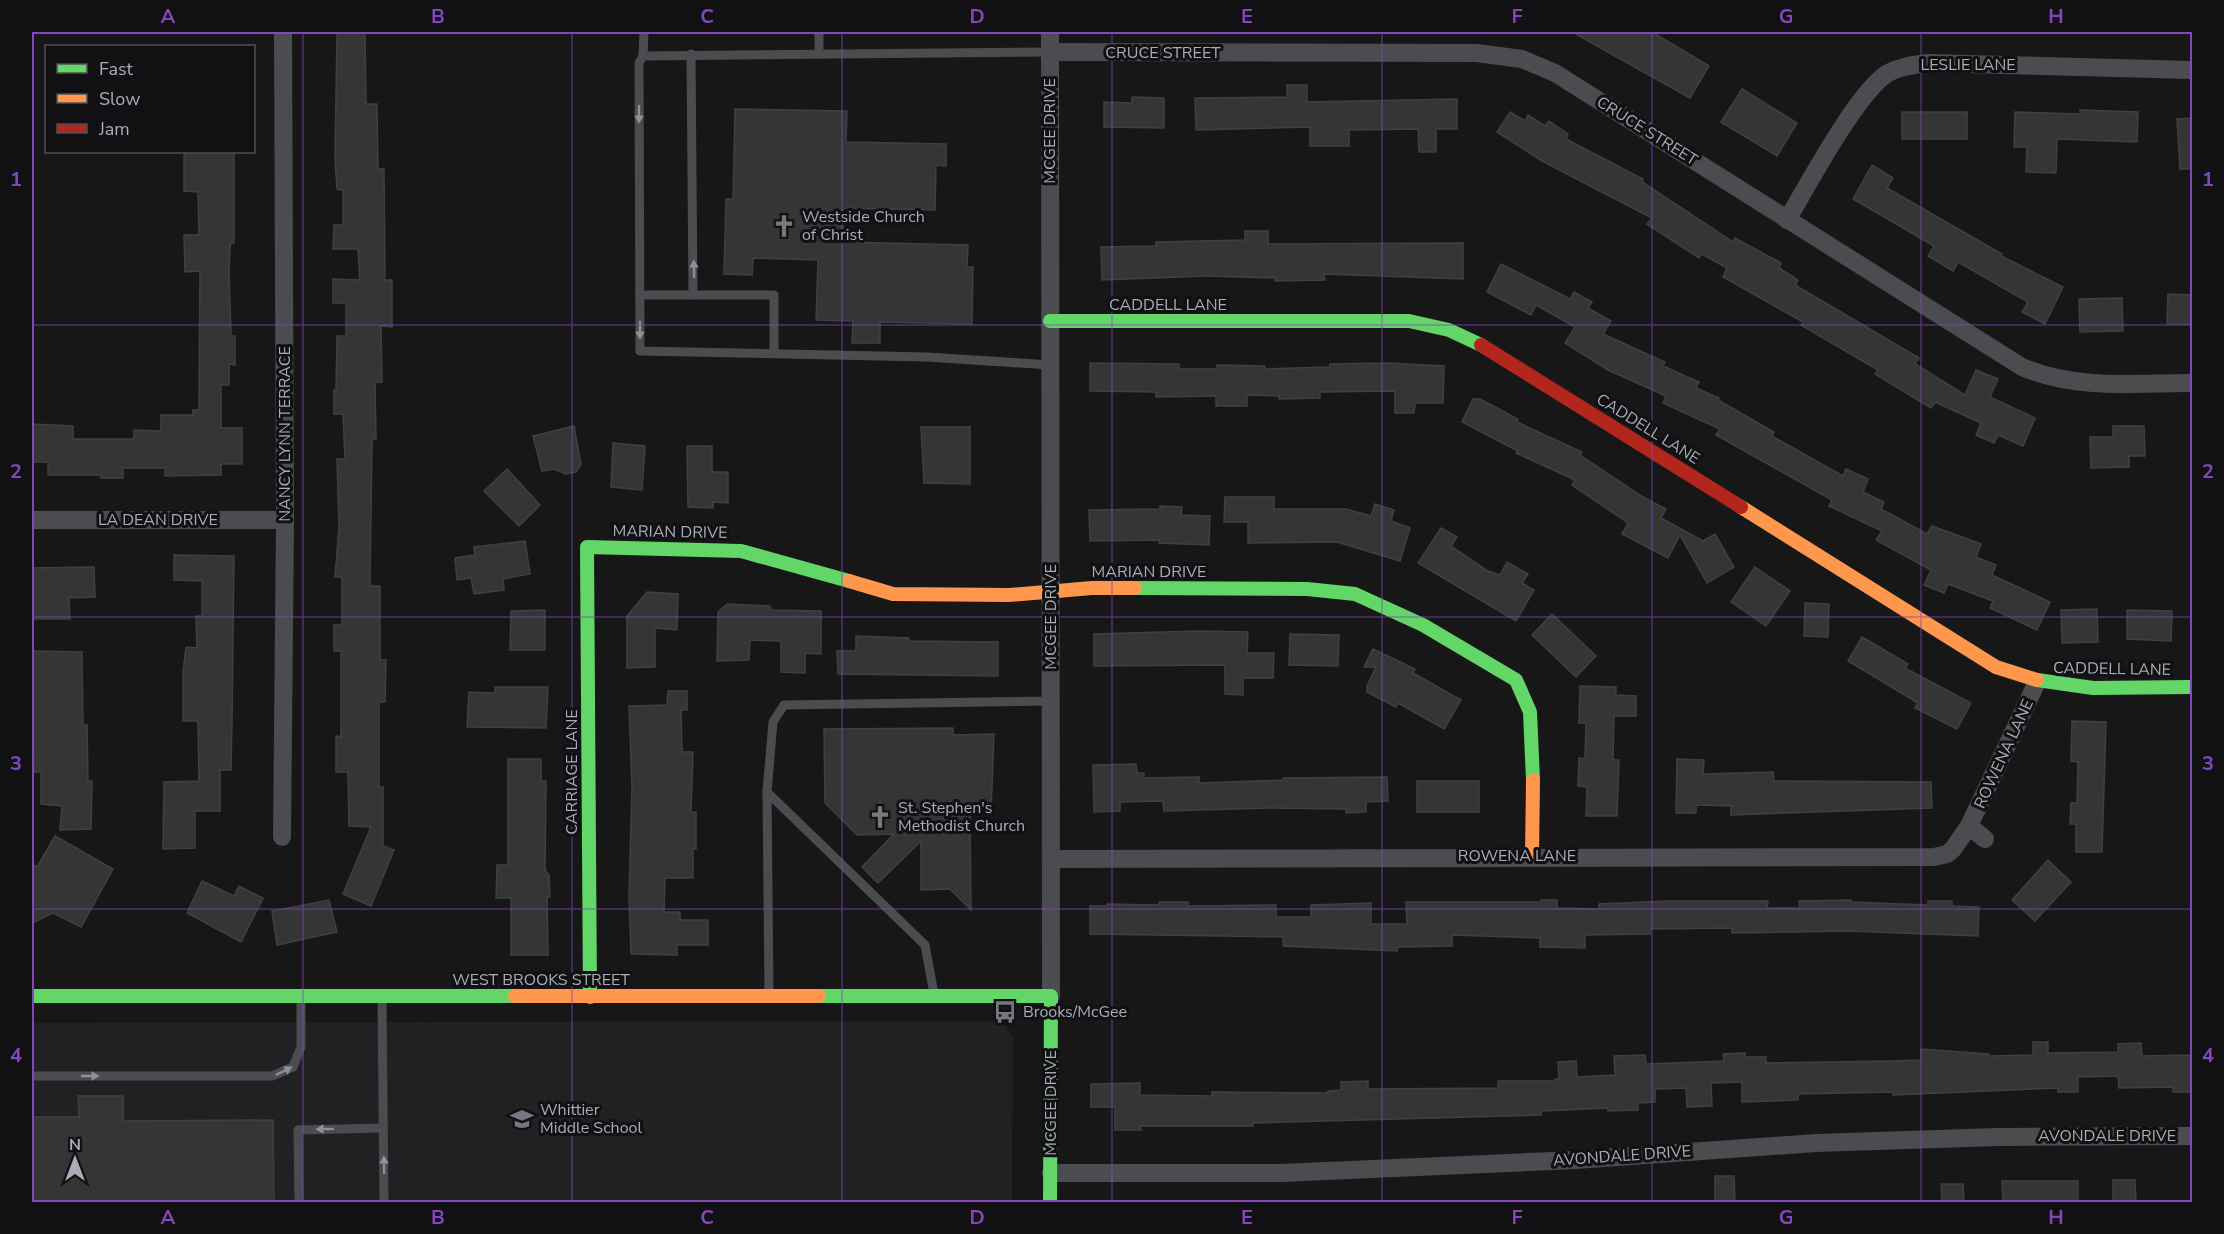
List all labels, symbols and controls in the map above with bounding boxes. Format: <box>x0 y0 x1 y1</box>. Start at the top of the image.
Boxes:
text: A <box>161 3 176 30</box>
text: B <box>431 3 445 30</box>
text: C <box>700 3 714 30</box>
text: D <box>969 3 985 30</box>
text: E <box>1241 3 1253 30</box>
text: F <box>1511 3 1523 30</box>
text: G <box>1779 3 1793 30</box>
text: H <box>2048 3 2064 30</box>
street label: CRUCE STREET <box>1105 42 1221 64</box>
legend <box>45 45 255 153</box>
street label: LESLIE LANE <box>1920 54 2016 76</box>
text: Fast <box>99 57 134 81</box>
street label: MCGEE DRIVE <box>1039 78 1061 184</box>
text: Slow <box>99 87 140 111</box>
street label: CRUCE STREET <box>1592 91 1702 171</box>
one-way arrow <box>635 104 644 123</box>
text: Jam <box>98 117 130 141</box>
text: 1 <box>10 166 22 193</box>
text: 1 <box>2202 166 2214 193</box>
place label: Westside Church of Christ <box>802 206 925 246</box>
church icon: Westside Church of Christ <box>771 213 797 239</box>
one-way arrow <box>689 259 699 278</box>
street label: CADDELL LANE <box>1109 294 1227 316</box>
one-way arrow <box>635 320 645 339</box>
street label: NANCY LYNN TERRACE <box>274 346 296 522</box>
street label: CADDELL LANE <box>1592 388 1704 470</box>
text: 2 <box>10 458 22 485</box>
text: 2 <box>2202 458 2214 485</box>
street label: LA DEAN DRIVE <box>98 509 218 531</box>
street label: MARIAN DRIVE <box>612 520 728 544</box>
street label: MARIAN DRIVE <box>1092 561 1206 583</box>
street label: MCGEE DRIVE <box>1040 564 1062 670</box>
street label: CADDELL LANE <box>2053 657 2171 681</box>
street label: ROWENA LANE <box>1969 696 2039 812</box>
street label: CARRIAGE LANE <box>561 709 583 835</box>
text: 3 <box>10 750 22 777</box>
text: 3 <box>2202 750 2214 777</box>
place label: St. Stephen's Methodist Church <box>898 797 1025 837</box>
church icon: St. Stephen's Methodist Church <box>867 804 893 830</box>
street label: ROWENA LANE <box>1458 845 1576 867</box>
street label: WEST BROOKS STREET <box>452 969 630 991</box>
bus stop icon: Brooks/McGee <box>992 999 1018 1025</box>
place label: Brooks/McGee <box>1023 1001 1127 1023</box>
text: 4 <box>10 1042 22 1069</box>
text: 4 <box>2202 1042 2214 1069</box>
street label: MCGEE DRIVE <box>1040 1050 1062 1156</box>
one-way arrow <box>275 1066 292 1075</box>
one-way arrow <box>80 1071 99 1081</box>
place label: Whittier Middle School <box>540 1099 642 1139</box>
school or university icon: Whittier Middle School <box>509 1106 535 1132</box>
one-way arrow <box>315 1124 334 1134</box>
street label: AVONDALE DRIVE <box>2038 1125 2176 1147</box>
north arrow <box>45 1129 105 1189</box>
text: N <box>69 1134 81 1156</box>
street label: AVONDALE DRIVE <box>1552 1140 1692 1172</box>
one-way arrow <box>379 1156 389 1175</box>
text: A <box>161 1204 176 1231</box>
text: B <box>431 1204 445 1231</box>
text: C <box>700 1204 714 1231</box>
text: D <box>969 1204 985 1231</box>
text: E <box>1241 1204 1253 1231</box>
text: F <box>1511 1204 1523 1231</box>
text: G <box>1779 1204 1793 1231</box>
text: H <box>2048 1204 2064 1231</box>

